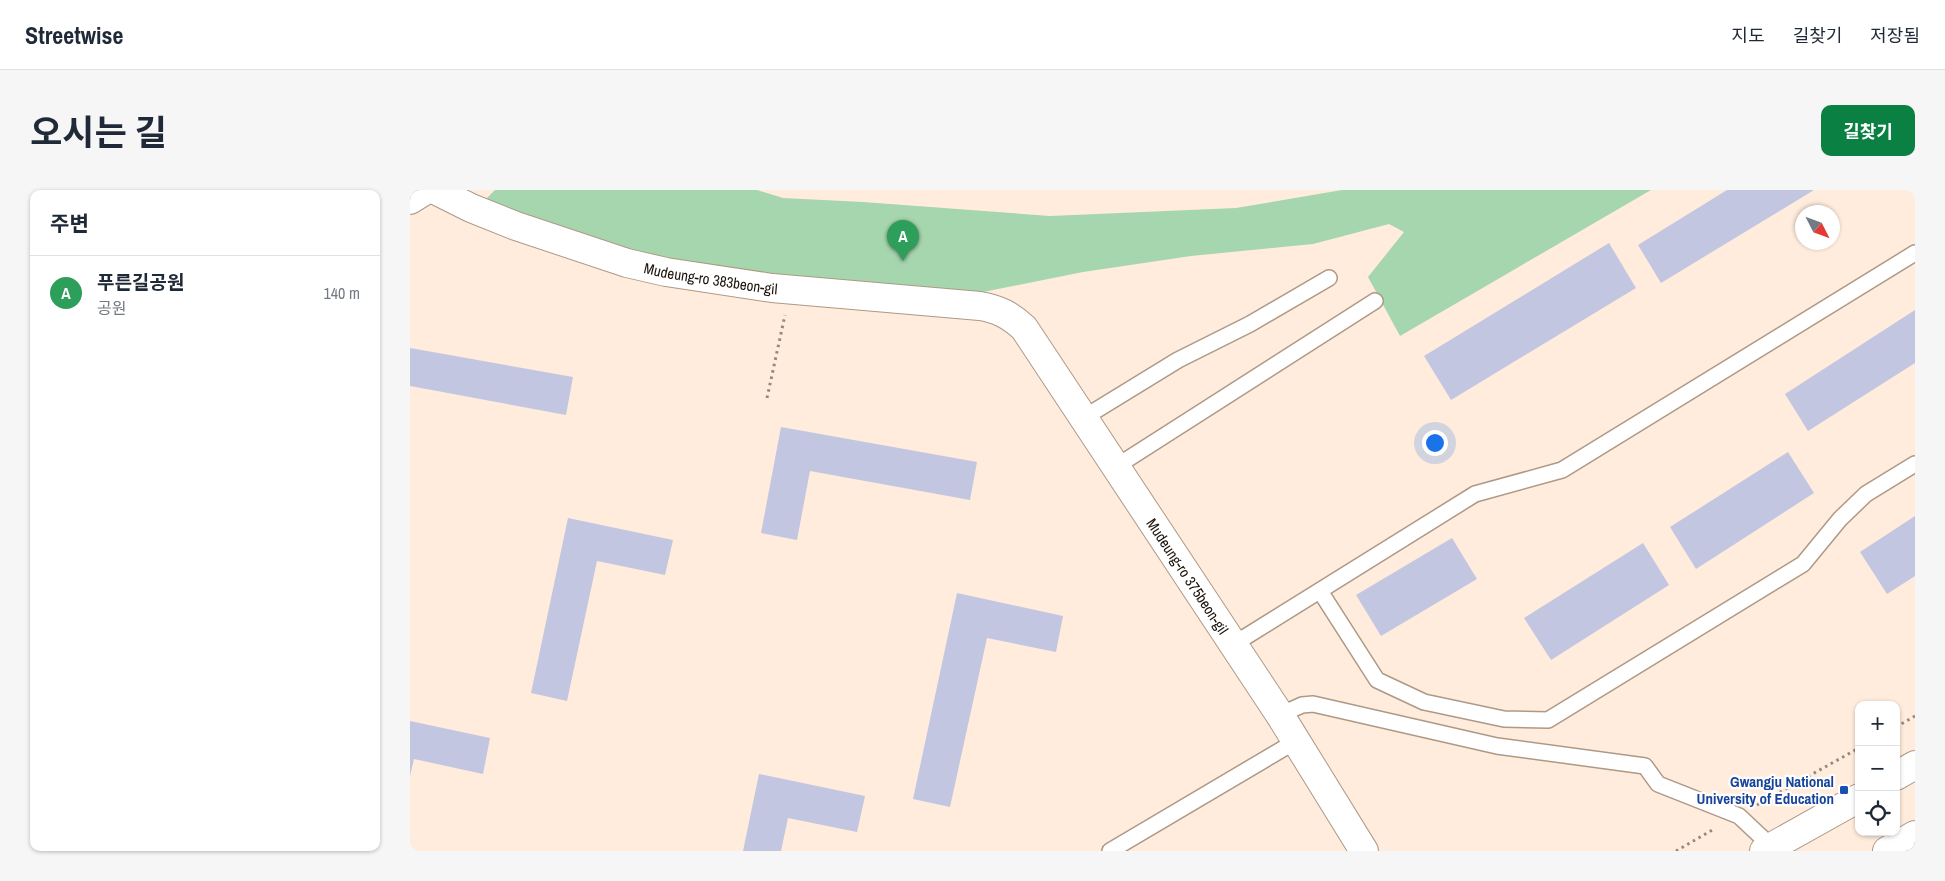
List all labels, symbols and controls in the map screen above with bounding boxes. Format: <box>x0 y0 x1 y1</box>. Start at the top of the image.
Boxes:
text: Streetwise <box>25 19 123 51</box>
text: 지도 <box>1732 23 1765 48</box>
text: 길찾기 <box>1793 23 1842 48</box>
text: 저장됨 <box>1870 23 1920 48</box>
button: 길찾기 <box>1821 105 1915 156</box>
text: 오시는 길 <box>30 109 167 156</box>
north arrow <box>1795 205 1840 250</box>
text: 주변 <box>50 209 89 238</box>
pin: A <box>887 220 919 261</box>
street label: Mudeung-ro 383beon-gil <box>642 257 778 299</box>
text: 푸른길공원 <box>97 269 184 295</box>
text: A <box>61 282 71 304</box>
text: 140 m <box>324 282 360 304</box>
text: 공원 <box>97 297 126 319</box>
your location <box>1422 430 1448 456</box>
street label: Mudeung-ro 375beon-gil <box>1142 514 1234 638</box>
map controls <box>1855 701 1900 836</box>
button: + <box>1855 701 1900 746</box>
button: − <box>1855 746 1900 791</box>
place label: Gwangju National University of Education <box>1697 771 1834 809</box>
marker: Gwangju National University of Education <box>1838 784 1850 796</box>
button: locate <box>1855 791 1900 836</box>

